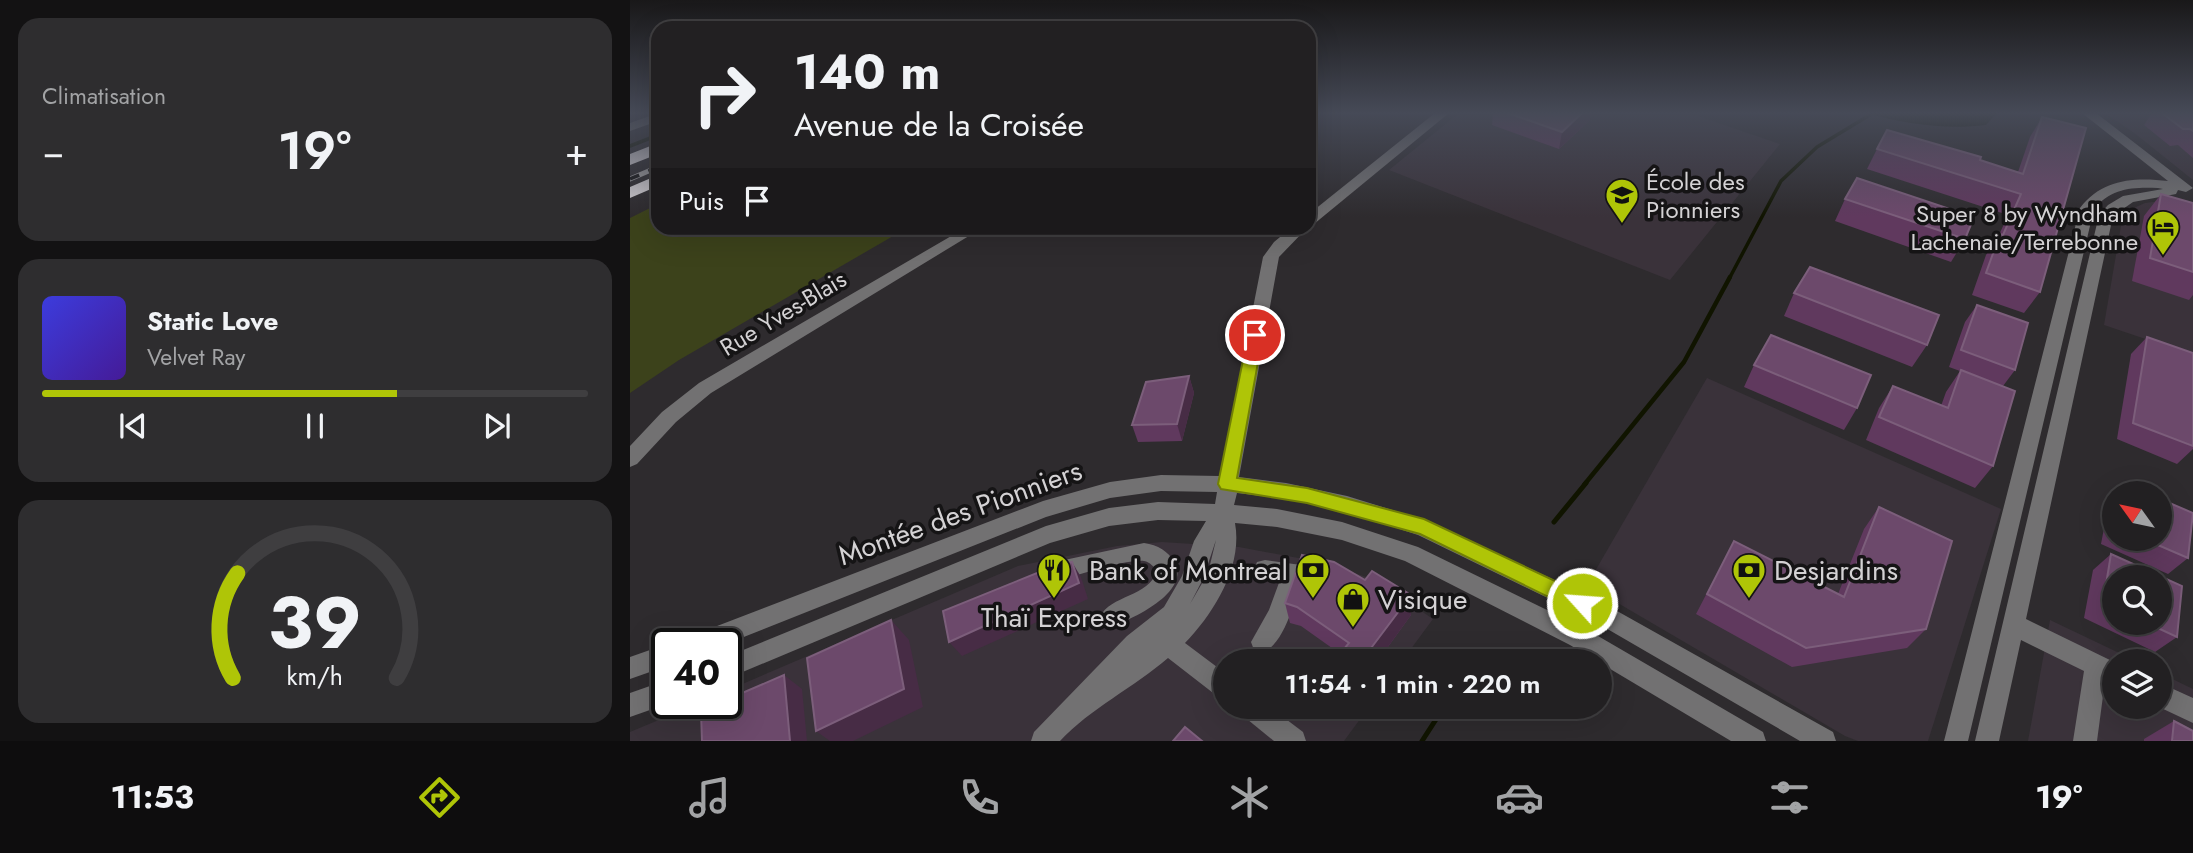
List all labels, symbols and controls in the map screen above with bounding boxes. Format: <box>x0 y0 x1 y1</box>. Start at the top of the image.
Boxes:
text: 140 m <box>794 37 940 107</box>
icon: right <box>679 49 770 140</box>
text: Climatisation <box>42 79 166 113</box>
text: Avenue de la Croisée <box>794 102 1084 148</box>
text: 19° <box>278 113 352 189</box>
text: − <box>42 124 64 179</box>
text: + <box>565 124 588 179</box>
place label: École des Pionniers <box>1646 164 1745 227</box>
school or university icon: École des Pionniers <box>1603 176 1641 225</box>
text: Puis <box>679 182 724 220</box>
icon: arrive <box>738 182 776 220</box>
place label: Super 8 by Wyndham Lachenaie/Terrebonne <box>1910 196 2138 259</box>
hotel icon: Super 8 by Wyndham Lachenaie/Terrebonne <box>2144 208 2182 257</box>
street label: Rue Yves-Blais <box>713 261 853 365</box>
text: Static Love <box>147 302 279 340</box>
pin <box>1225 305 1285 365</box>
icon: arrive <box>1236 316 1274 354</box>
text: Velvet Ray <box>147 340 245 374</box>
icon: previous <box>114 407 152 445</box>
icon: pause <box>296 407 334 445</box>
icon: next <box>478 407 516 445</box>
street label: Montée des Pionniers <box>832 450 1088 576</box>
north arrow <box>2102 481 2172 551</box>
map controls <box>2102 481 2172 719</box>
place label: Bank of Montreal <box>1089 550 1288 591</box>
place label: Desjardins <box>1774 550 1898 591</box>
restaurant icon: Thaï Express <box>1035 551 1073 600</box>
bank icon: Bank of Montreal <box>1294 551 1332 600</box>
bank icon: Desjardins <box>1730 551 1768 600</box>
button: search <box>2102 565 2172 635</box>
position arrow <box>1545 566 1619 640</box>
text: 39 <box>268 570 362 675</box>
place label: Visique <box>1378 579 1467 620</box>
shop icon: Visique <box>1334 580 1372 629</box>
place label: Thaï Express <box>981 597 1127 638</box>
speed limit sign: 40 <box>651 628 742 719</box>
button: layers <box>2102 649 2172 719</box>
text: km/h <box>287 657 343 693</box>
text: 11:54 · 1 min · 220 m <box>1284 665 1541 703</box>
icon: directions <box>415 773 464 822</box>
icon: music <box>685 773 734 822</box>
icon: phone <box>955 773 1004 822</box>
icon: climate <box>1225 773 1274 822</box>
icon: car <box>1495 773 1544 822</box>
icon: filters <box>1765 773 1814 822</box>
text: 11:53 <box>111 774 194 820</box>
text: 19° <box>2035 774 2082 820</box>

